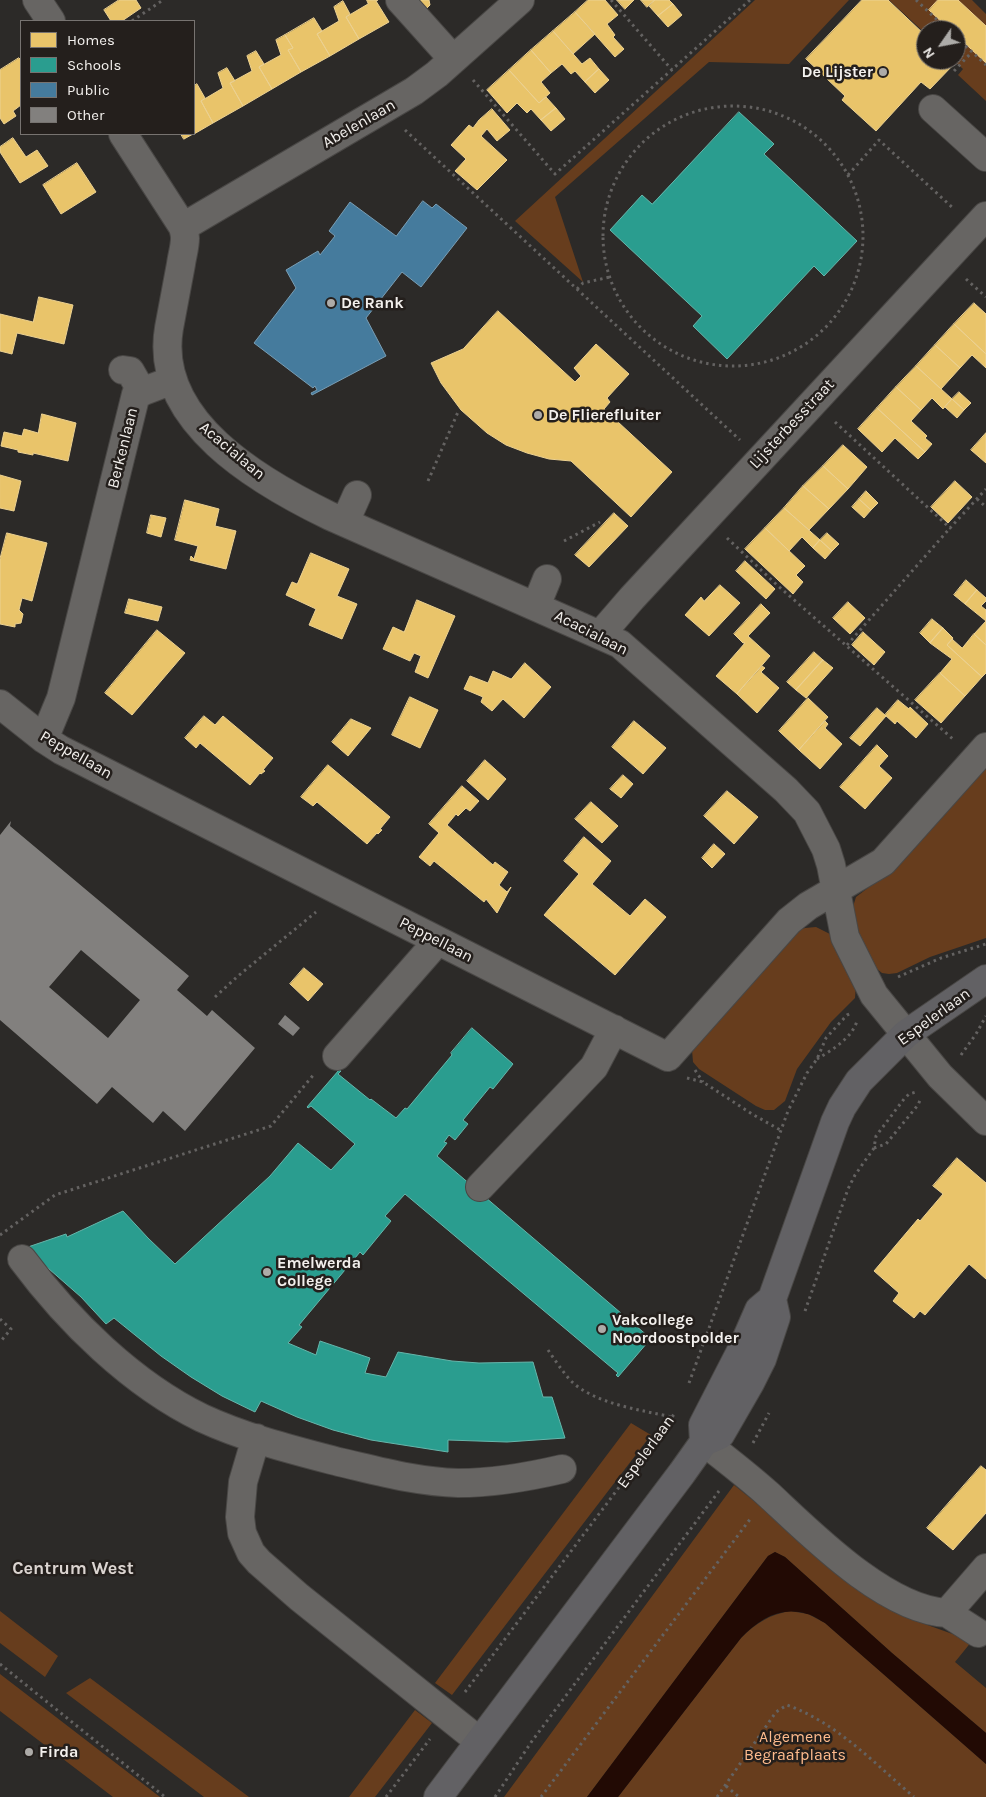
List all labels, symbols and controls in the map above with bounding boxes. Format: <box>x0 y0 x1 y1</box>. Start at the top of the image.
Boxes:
legend <box>20 20 195 135</box>
north arrow <box>916 20 966 70</box>
text: Homes <box>67 31 115 49</box>
text: N <box>919 44 939 62</box>
text: Schools <box>67 56 121 74</box>
place label: De Lijster <box>801 62 873 82</box>
marker: De Lijster <box>877 66 889 78</box>
text: Public <box>67 81 110 99</box>
street label: Abelenlaan <box>319 95 399 153</box>
text: Other <box>67 106 105 124</box>
place label: De Rank <box>341 293 404 313</box>
marker: De Rank <box>325 297 337 309</box>
street label: Lijsterbesstraat <box>746 375 838 473</box>
place label: De Flierefluiter <box>548 405 661 425</box>
street label: Berkenlaan <box>104 406 142 490</box>
marker: De Flierefluiter <box>532 409 544 421</box>
street label: Acacialaan <box>195 418 269 484</box>
street label: Acacialaan <box>551 606 631 660</box>
street label: Peppellaan <box>36 727 116 783</box>
street label: Peppellaan <box>396 913 476 967</box>
street label: Espelerlaan <box>894 984 974 1050</box>
place label: Emelwerda College <box>277 1253 361 1291</box>
marker: Emelwerda College <box>261 1266 273 1278</box>
place label: Vakcollege Noordoostpolder <box>612 1310 739 1348</box>
marker: Vakcollege Noordoostpolder <box>596 1323 608 1335</box>
street label: Espelerlaan <box>613 1412 679 1492</box>
district label: Centrum West <box>12 1558 134 1580</box>
park label: Algemene Begraafplaats <box>744 1727 846 1765</box>
place label: Firda <box>39 1742 78 1762</box>
marker: Firda <box>23 1746 35 1758</box>

